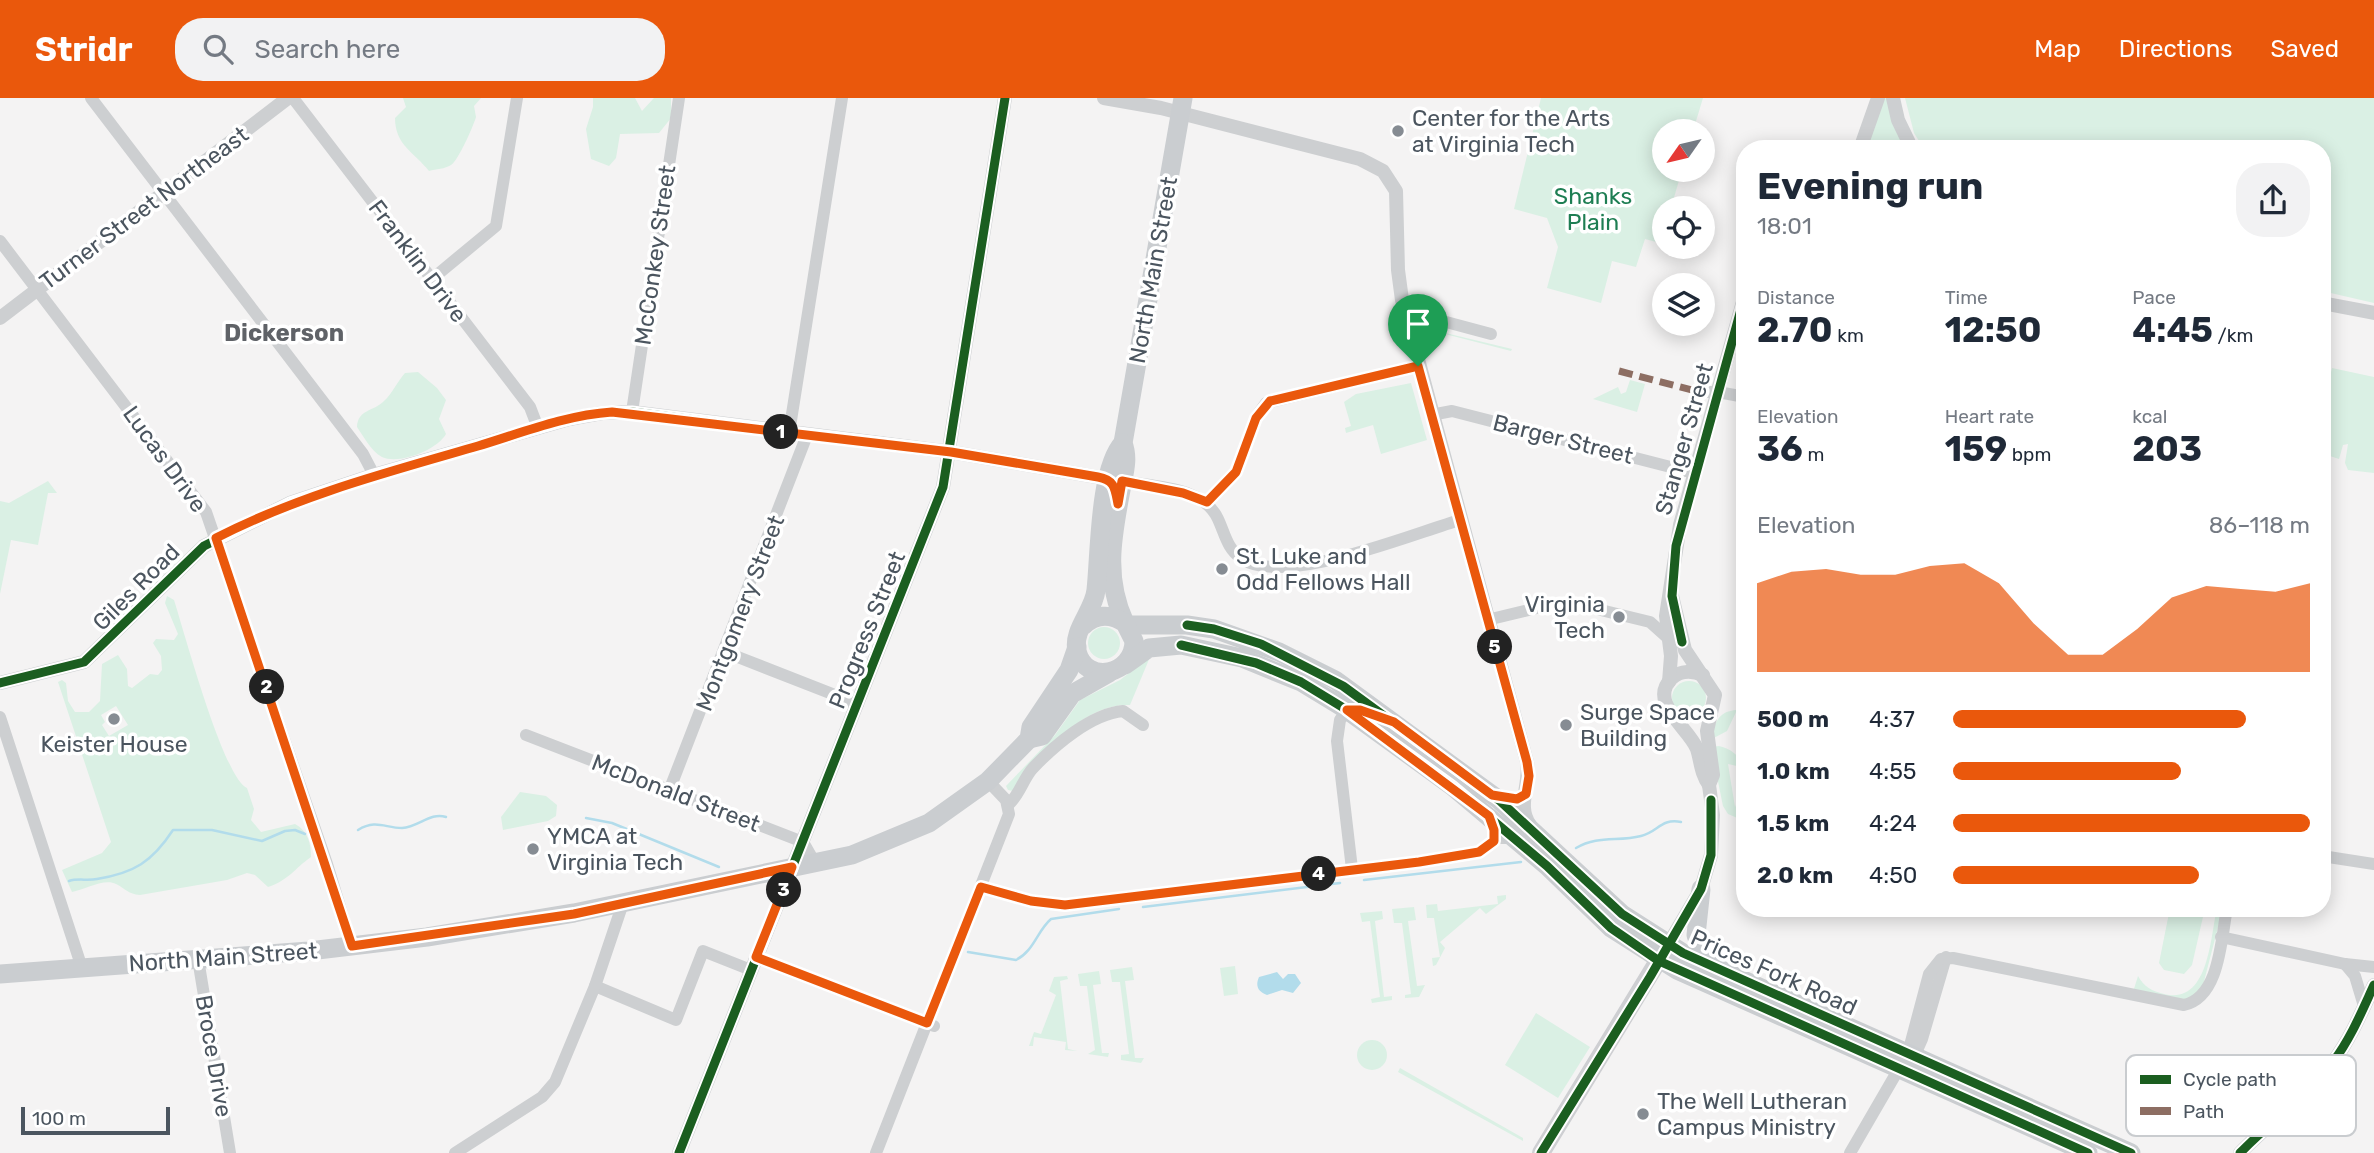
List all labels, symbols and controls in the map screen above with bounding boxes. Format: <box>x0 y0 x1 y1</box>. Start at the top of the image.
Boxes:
search box <box>175 18 665 81</box>
text: Stridr <box>35 30 133 69</box>
icon: search <box>199 30 237 68</box>
text: Search here <box>255 34 400 65</box>
text: Map <box>2034 35 2081 63</box>
text: Directions <box>2119 35 2232 63</box>
text: Saved <box>2270 35 2339 63</box>
place label: Center for the Arts at Virginia Tech <box>1412 104 1610 158</box>
north arrow <box>1652 119 1715 182</box>
map controls <box>1652 119 1715 336</box>
street label: Turner Street Northeast <box>34 120 254 296</box>
marker: Center for the Arts at Virginia Tech <box>1390 123 1406 139</box>
street label: McConkey Street <box>629 163 681 347</box>
text: Evening run <box>1757 163 1983 209</box>
button: share <box>2236 163 2310 237</box>
street label: North Main Street <box>1123 174 1183 366</box>
park label: Shanks Plain <box>1554 182 1632 236</box>
street label: Franklin Drive <box>363 194 473 328</box>
button: locate <box>1652 196 1715 259</box>
text: 18:01 <box>1757 212 1812 240</box>
button: layers <box>1652 273 1715 336</box>
text: Distance <box>1757 286 1835 309</box>
text: Time <box>1945 286 1988 309</box>
text: Pace <box>2132 286 2176 309</box>
pin <box>1388 294 1448 366</box>
icon: arrive <box>1399 305 1437 343</box>
text: 2.70 <box>1757 309 1832 351</box>
text: 12:50 <box>1945 309 2041 351</box>
text: 4:45 <box>2132 309 2213 351</box>
district label: Dickerson <box>224 319 344 347</box>
text: km <box>1832 324 1864 347</box>
text: /km <box>2213 324 2253 347</box>
street label: Stanger Street <box>1649 360 1719 518</box>
street label: Lucas Drive <box>117 400 213 518</box>
text: Elevation <box>1757 405 1838 428</box>
text: Heart rate <box>1945 405 2034 428</box>
text: kcal <box>2132 405 2167 428</box>
street label: Barger Street <box>1490 408 1636 470</box>
pin: 1 <box>764 414 798 450</box>
text: 1 <box>776 420 785 443</box>
text: 36 <box>1757 428 1803 470</box>
text: 159 <box>1945 428 2007 470</box>
text: 203 <box>2132 428 2202 470</box>
text: m <box>1803 443 1824 466</box>
text: bpm <box>2007 443 2051 466</box>
street label: Montgomery Street <box>690 511 790 715</box>
text: Elevation <box>1757 511 1856 539</box>
text: 86–118 m <box>2209 511 2310 539</box>
street label: Giles Road <box>87 538 185 636</box>
place label: St. Luke and Odd Fellows Hall <box>1236 542 1411 596</box>
street label: Progress Street <box>823 547 911 713</box>
marker: St. Luke and Odd Fellows Hall <box>1214 561 1230 577</box>
place label: Virginia Tech <box>1524 590 1605 644</box>
marker: Virginia Tech <box>1611 609 1627 625</box>
pin: 5 <box>1478 630 1512 664</box>
text: 5 <box>1488 635 1501 658</box>
pin: 2 <box>250 670 284 704</box>
text: 2 <box>260 675 273 698</box>
place label: Surge Space Building <box>1580 698 1715 752</box>
text: 500 m <box>1757 705 1829 733</box>
text: 4:37 <box>1869 705 1915 733</box>
marker: Keister House <box>106 711 122 727</box>
marker: Surge Space Building <box>1558 717 1574 733</box>
place label: Keister House <box>40 730 188 758</box>
street label: McDonald Street <box>588 748 764 838</box>
text: 1.0 km <box>1757 757 1830 785</box>
text: 4:55 <box>1869 757 1917 785</box>
text: 1.5 km <box>1757 809 1829 837</box>
text: 4:24 <box>1869 809 1917 837</box>
place label: YMCA at Virginia Tech <box>547 822 683 876</box>
marker: YMCA at Virginia Tech <box>525 841 541 857</box>
pin: 4 <box>1302 856 1336 892</box>
text: 2.0 km <box>1757 861 1833 889</box>
text: 4:50 <box>1869 861 1917 889</box>
text: 4 <box>1312 862 1325 885</box>
pin: 3 <box>766 872 802 908</box>
text: 3 <box>777 878 790 901</box>
street label: Prices Fork Road <box>1687 923 1861 1021</box>
street label: North Main Street <box>128 936 318 978</box>
street label: Broce Drive <box>189 993 239 1119</box>
legend <box>2126 1055 2356 1136</box>
text: Cycle path <box>2183 1068 2277 1091</box>
place label: The Well Lutheran Campus Ministry <box>1657 1087 1847 1141</box>
text: Path <box>2183 1100 2224 1123</box>
scale bar <box>21 1104 170 1136</box>
marker: The Well Lutheran Campus Ministry <box>1635 1106 1651 1122</box>
text: 100 m <box>32 1107 86 1130</box>

